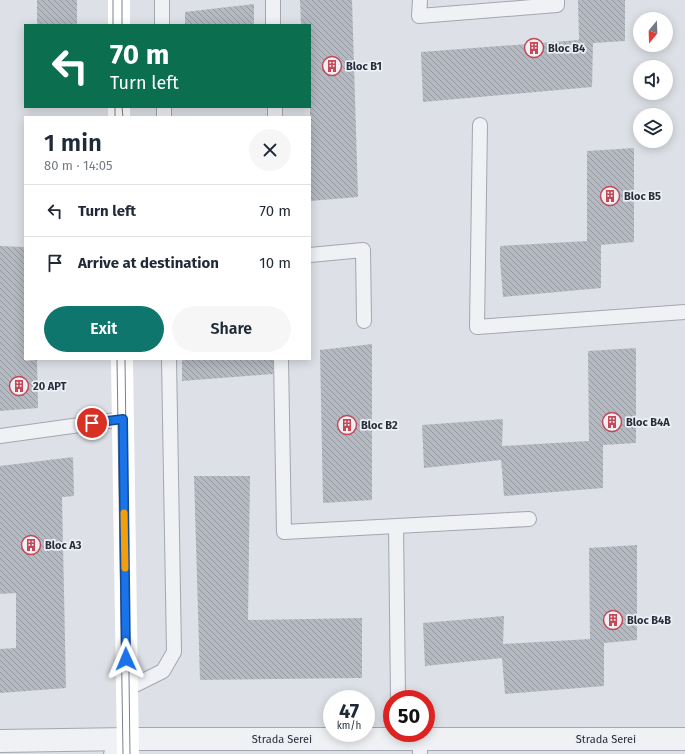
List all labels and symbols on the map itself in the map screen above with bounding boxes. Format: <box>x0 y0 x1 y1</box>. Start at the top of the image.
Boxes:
north arrow <box>633 12 673 52</box>
building icon: Bloc B4 <box>523 37 545 59</box>
place label: Bloc B4 <box>548 42 585 55</box>
building icon: Bloc B1 <box>321 55 343 77</box>
place label: Bloc B1 <box>346 60 382 73</box>
building icon: Bloc B5 <box>599 185 621 207</box>
place label: Bloc B5 <box>624 190 661 203</box>
building icon: 20 APT <box>8 375 30 397</box>
place label: 20 APT <box>33 380 67 393</box>
pin <box>75 406 109 440</box>
building icon: Bloc B4A <box>601 411 623 433</box>
building icon: Bloc B2 <box>336 414 358 436</box>
place label: Bloc B4A <box>626 416 670 429</box>
place label: Bloc B2 <box>361 419 398 432</box>
building icon: Bloc A3 <box>20 534 42 556</box>
place label: Bloc A3 <box>45 539 82 552</box>
building icon: Bloc B4B <box>602 609 624 631</box>
place label: Bloc B4B <box>627 614 671 627</box>
position arrow <box>105 638 147 680</box>
speed limit sign: 50 <box>383 690 435 742</box>
street label: Strada Serei <box>252 733 312 746</box>
street label: Strada Serei <box>576 733 636 746</box>

